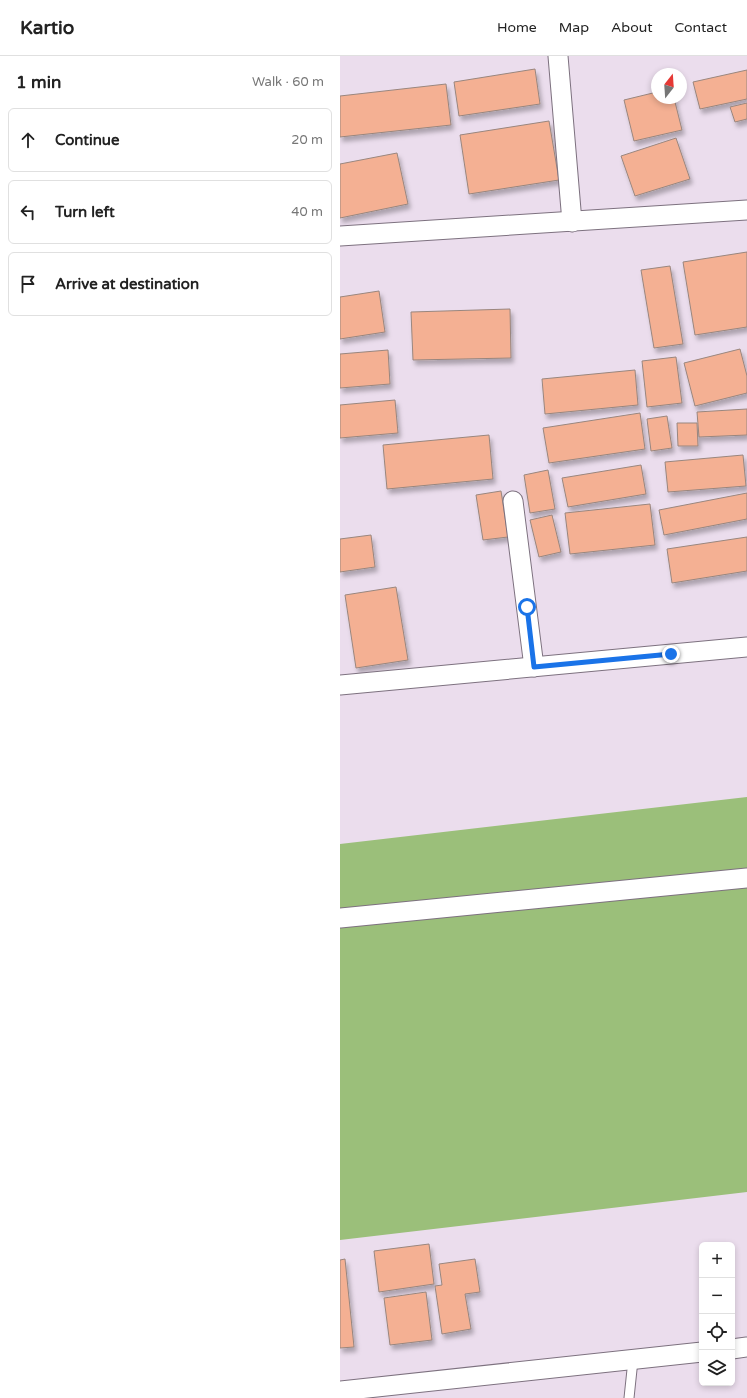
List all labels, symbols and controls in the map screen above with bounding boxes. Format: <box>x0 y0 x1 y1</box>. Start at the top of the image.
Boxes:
text: Kartio <box>20 17 74 39</box>
text: Home <box>497 19 537 36</box>
text: Map <box>559 19 589 36</box>
text: About <box>611 19 653 36</box>
text: Contact <box>675 19 727 36</box>
north arrow <box>651 68 687 104</box>
text: 1 min <box>16 72 61 93</box>
text: Walk · 60 m <box>252 74 324 90</box>
icon: ahead <box>17 129 39 151</box>
text: Continue <box>55 131 119 149</box>
text: 20 m <box>291 132 323 148</box>
icon: left <box>17 201 39 223</box>
text: Turn left <box>55 203 115 221</box>
text: 40 m <box>291 204 323 220</box>
icon: arrive <box>17 273 39 295</box>
text: Arrive at destination <box>55 275 199 293</box>
route start <box>518 598 536 616</box>
route end <box>662 645 680 663</box>
map controls <box>699 1242 735 1386</box>
button: + <box>699 1242 735 1278</box>
button: − <box>699 1278 735 1314</box>
button: locate <box>699 1314 735 1350</box>
button: layers <box>699 1350 735 1386</box>

